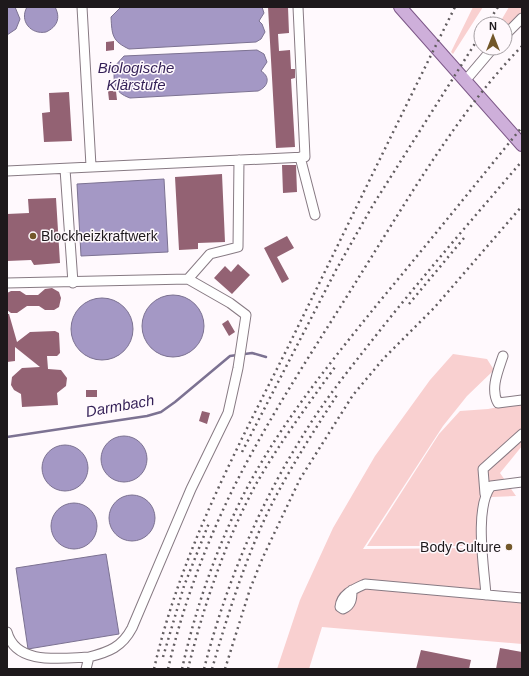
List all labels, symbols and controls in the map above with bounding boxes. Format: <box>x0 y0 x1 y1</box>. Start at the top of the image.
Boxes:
north arrow <box>473 16 513 56</box>
text: N <box>489 20 497 32</box>
water label: Biologische Klärstufe <box>98 59 174 93</box>
place label: Blockheizkraftwerk <box>41 228 159 244</box>
marker: Blockheizkraftwerk <box>28 231 38 241</box>
water label: Darmbach <box>84 391 155 420</box>
place label: Body Culture <box>420 539 501 555</box>
marker: Body Culture <box>504 542 514 552</box>

